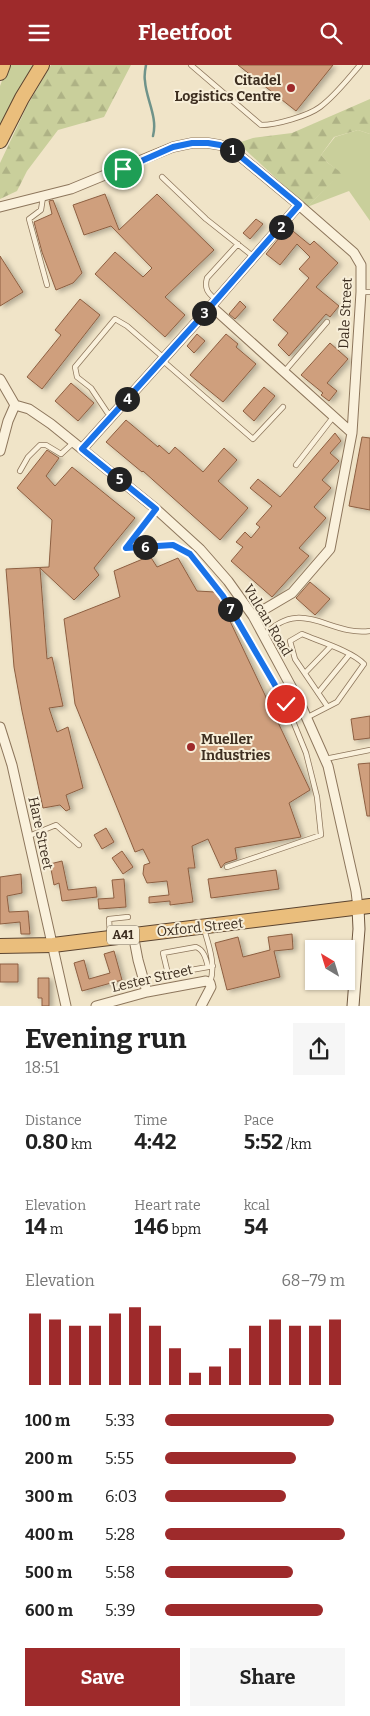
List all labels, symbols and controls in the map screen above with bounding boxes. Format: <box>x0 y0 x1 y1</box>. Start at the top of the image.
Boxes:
icon: menu <box>25 19 53 47</box>
text: Fleetfoot <box>138 19 232 46</box>
icon: search <box>317 19 345 47</box>
place label: Citadel Logistics Centre <box>174 72 282 105</box>
marker: Citadel Logistics Centre <box>285 82 297 94</box>
pin: 1 <box>220 137 244 163</box>
text: 1 <box>229 142 236 159</box>
pin <box>102 148 144 190</box>
icon: arrive <box>109 155 137 183</box>
pin: 2 <box>268 215 294 239</box>
text: 2 <box>278 219 285 236</box>
street label: Dale Street <box>335 277 356 349</box>
pin: 3 <box>192 301 216 325</box>
text: 3 <box>200 305 209 322</box>
pin: 4 <box>114 387 140 411</box>
text: 4 <box>123 391 132 408</box>
pin: 5 <box>106 467 132 491</box>
text: 5 <box>116 471 123 488</box>
pin: 6 <box>132 535 158 559</box>
text: 6 <box>141 539 150 556</box>
street label: Vulcan Road <box>239 581 296 659</box>
pin: 7 <box>218 597 242 621</box>
text: 7 <box>227 601 234 618</box>
pin <box>265 683 307 725</box>
icon: check <box>272 690 300 718</box>
place label: Mueller Industries <box>201 731 270 764</box>
marker: Mueller Industries <box>185 741 197 753</box>
street label: Hare Street <box>24 795 57 871</box>
street label: Oxford Street <box>156 915 244 940</box>
road number: A41 <box>107 925 139 945</box>
north arrow <box>305 940 355 990</box>
map controls <box>305 940 355 990</box>
street label: Lester Street <box>110 961 194 996</box>
text: Evening run <box>25 1022 186 1055</box>
button: share <box>293 1023 345 1075</box>
text: 18:51 <box>25 1058 59 1077</box>
text: Distance <box>25 1112 82 1129</box>
text: Time <box>134 1112 167 1129</box>
text: Pace <box>244 1112 274 1129</box>
text: 0.80 <box>25 1129 68 1155</box>
text: 4:42 <box>134 1129 177 1155</box>
text: 5:52 <box>244 1129 283 1155</box>
text: km <box>68 1136 92 1153</box>
text: /km <box>283 1136 312 1153</box>
text: Elevation <box>25 1197 86 1214</box>
text: Heart rate <box>134 1197 201 1214</box>
text: kcal <box>244 1197 270 1214</box>
text: 14 <box>25 1214 47 1240</box>
text: 146 <box>134 1214 169 1240</box>
text: 54 <box>244 1214 268 1240</box>
text: m <box>47 1221 63 1238</box>
text: bpm <box>169 1221 201 1238</box>
text: Elevation <box>25 1271 95 1290</box>
text: 68–79 m <box>281 1271 345 1290</box>
text: 100 m <box>25 1411 70 1430</box>
text: 5:33 <box>105 1411 135 1430</box>
text: 200 m <box>25 1449 72 1468</box>
text: 5:55 <box>105 1449 134 1468</box>
text: 300 m <box>25 1487 73 1506</box>
text: 6:03 <box>105 1487 137 1506</box>
text: 400 m <box>25 1525 73 1544</box>
text: 5:28 <box>105 1525 135 1544</box>
text: 500 m <box>25 1563 72 1582</box>
text: 5:58 <box>105 1563 135 1582</box>
text: 600 m <box>25 1601 73 1620</box>
text: 5:39 <box>105 1601 135 1620</box>
button: Save <box>25 1648 180 1706</box>
button: Share <box>190 1648 345 1706</box>

